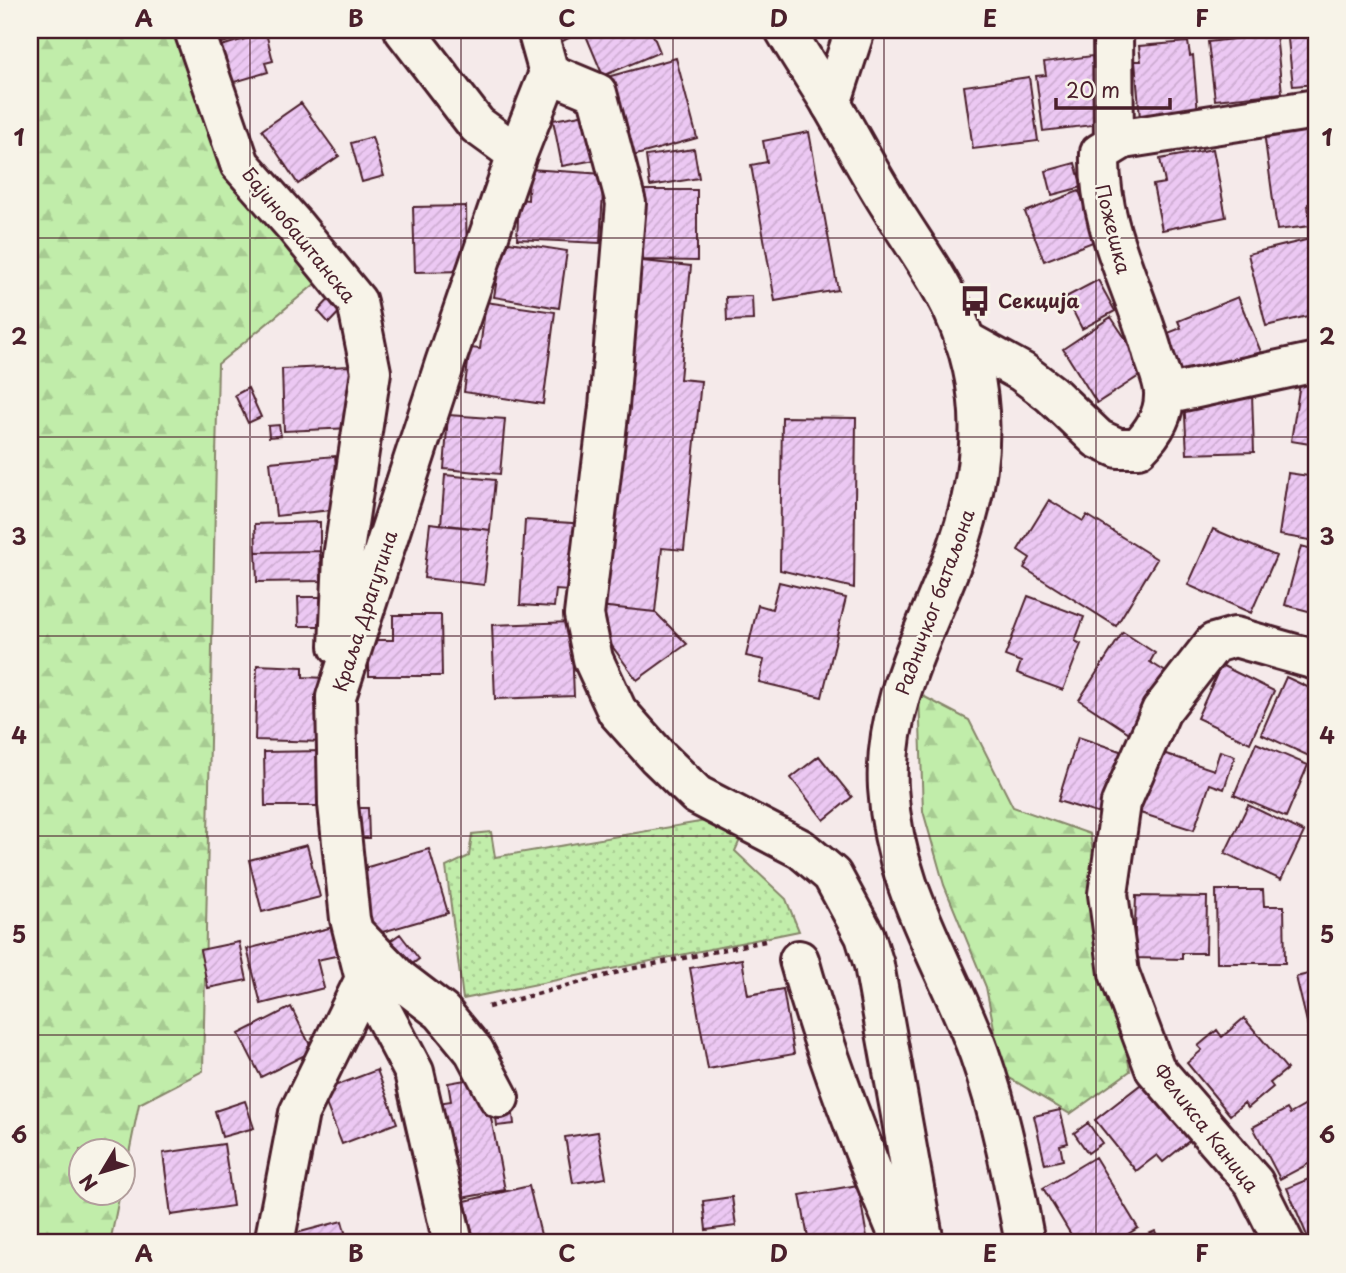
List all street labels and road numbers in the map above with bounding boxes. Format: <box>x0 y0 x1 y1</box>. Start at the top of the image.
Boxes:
street label: Бајинобаштанска <box>236 161 363 308</box>
street label: Пожешка <box>1089 181 1139 277</box>
street label: Радничког батаљона <box>887 505 981 699</box>
street label: Краља Драгутина <box>325 527 403 695</box>
street label: Феликса Каница <box>1147 1057 1266 1198</box>

